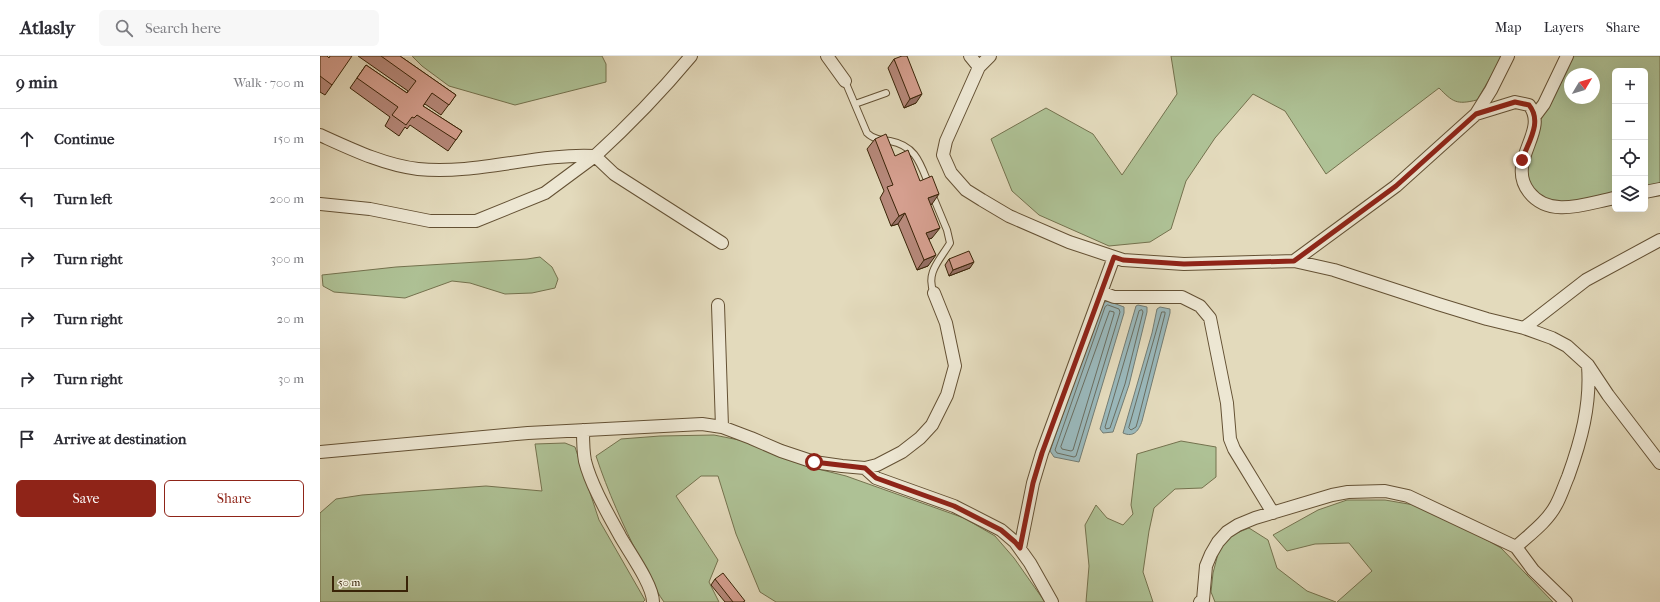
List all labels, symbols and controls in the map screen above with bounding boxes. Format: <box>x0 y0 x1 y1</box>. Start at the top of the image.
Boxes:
search box <box>99 10 379 46</box>
text: Atlasly <box>20 17 75 39</box>
icon: search <box>113 17 135 39</box>
text: Search here <box>145 19 221 37</box>
text: Map <box>1495 19 1522 36</box>
text: Layers <box>1544 19 1584 36</box>
text: Share <box>1606 19 1640 36</box>
north arrow <box>1564 68 1600 104</box>
map controls <box>1612 68 1648 212</box>
button: + <box>1612 68 1648 104</box>
text: 9 min <box>16 72 58 92</box>
text: Walk · 700 m <box>233 75 304 90</box>
button: − <box>1612 104 1648 140</box>
icon: ahead <box>16 128 38 150</box>
text: Continue <box>54 130 114 148</box>
text: 150 m <box>273 131 304 146</box>
button: locate <box>1612 140 1648 176</box>
route end <box>1513 151 1531 169</box>
button: layers <box>1612 176 1648 212</box>
icon: left <box>16 188 38 210</box>
text: Turn left <box>54 190 112 208</box>
text: 200 m <box>269 191 304 206</box>
icon: right <box>16 248 38 270</box>
text: Turn right <box>54 250 123 268</box>
text: 300 m <box>271 251 304 266</box>
icon: right <box>16 308 38 330</box>
text: Turn right <box>54 310 123 328</box>
text: 20 m <box>277 311 304 326</box>
icon: right <box>16 368 38 390</box>
text: Turn right <box>54 370 123 388</box>
text: 30 m <box>278 371 304 386</box>
icon: arrive <box>16 428 38 450</box>
text: Arrive at destination <box>54 430 186 448</box>
route start <box>805 453 823 471</box>
button: Save <box>16 480 156 517</box>
button: Share <box>164 480 304 517</box>
scale bar <box>332 574 408 593</box>
text: 50 m <box>338 576 360 589</box>

